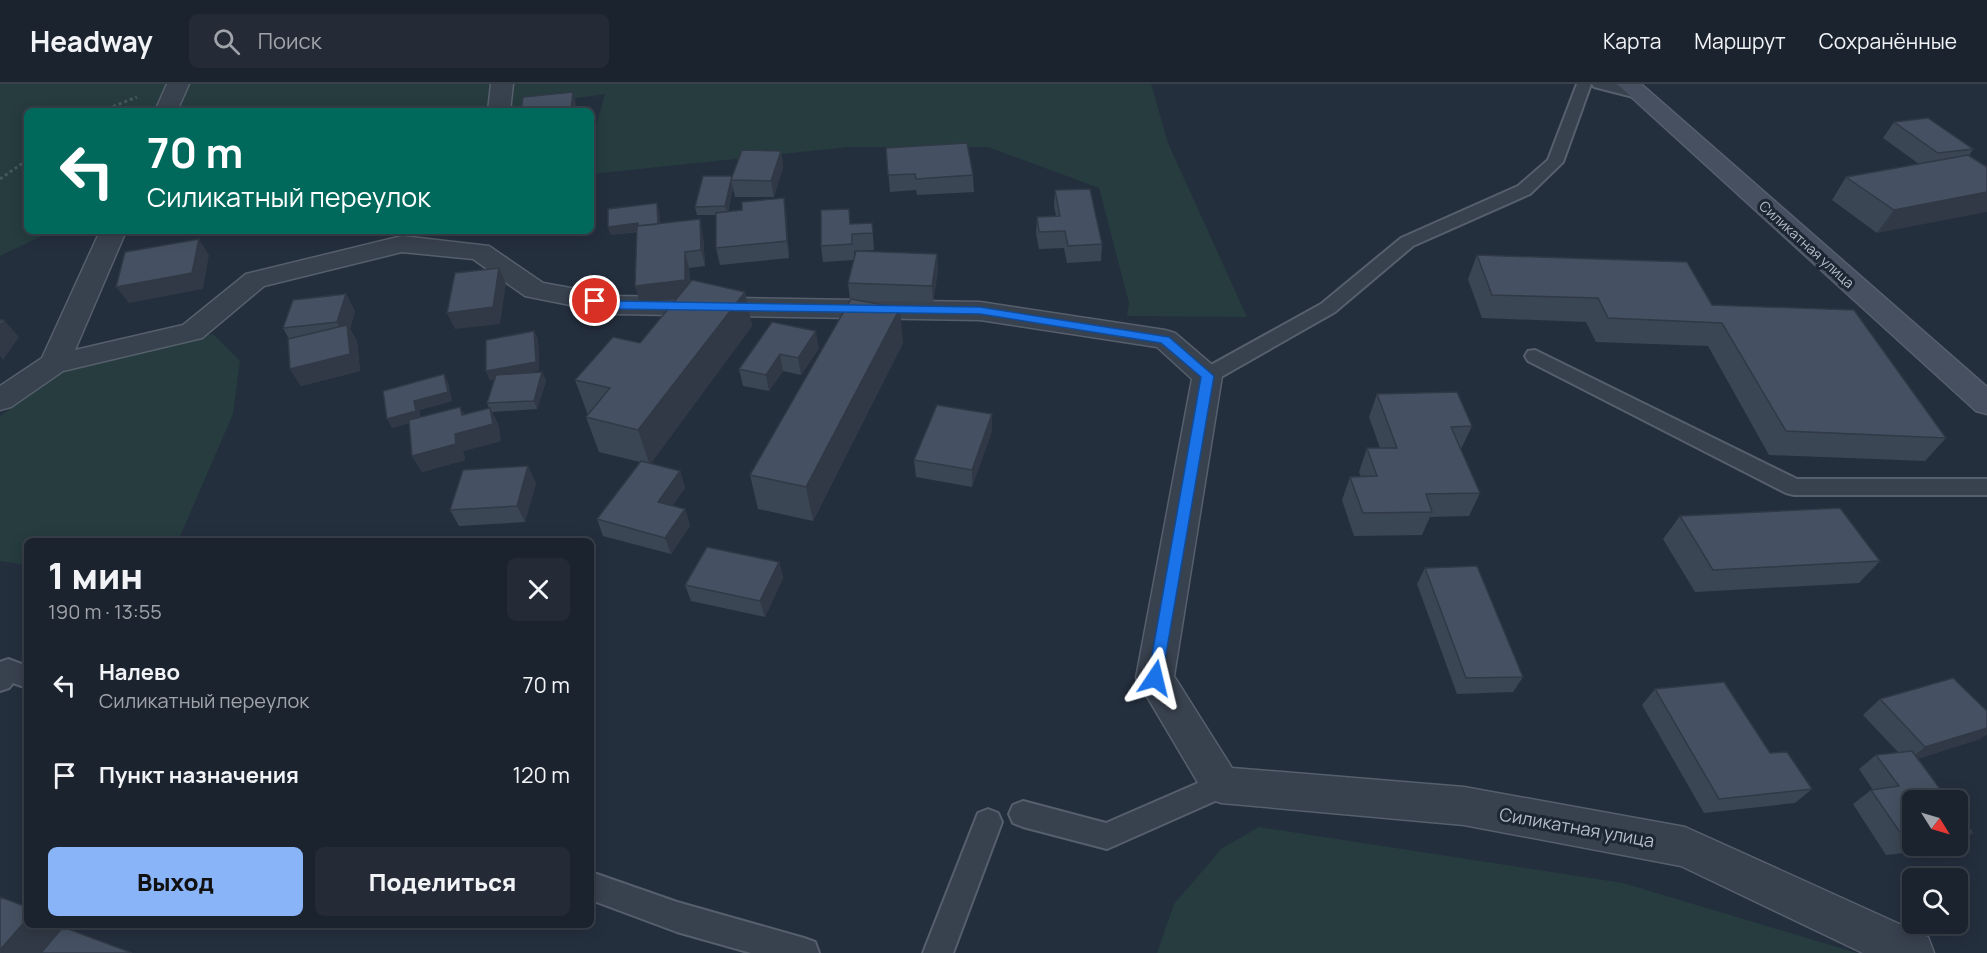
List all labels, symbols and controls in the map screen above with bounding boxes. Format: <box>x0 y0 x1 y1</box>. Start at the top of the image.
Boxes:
search box <box>189 14 609 68</box>
text: Headway <box>30 22 153 60</box>
icon: search <box>210 25 243 58</box>
text: Поиск <box>258 26 322 56</box>
text: Карта <box>1603 27 1661 55</box>
text: Маршрут <box>1694 27 1786 55</box>
text: Сохранённые <box>1819 27 1957 55</box>
text: 70 m <box>147 123 243 181</box>
icon: left <box>48 132 126 210</box>
text: Силикатный переулок <box>147 178 431 215</box>
street label: Силикатная улица <box>1755 196 1859 292</box>
pin <box>569 275 620 326</box>
icon: arrive <box>578 284 611 317</box>
text: 1 мин <box>48 551 143 600</box>
button: close <box>507 558 570 621</box>
text: 190 m · 13:55 <box>48 598 162 625</box>
position arrow <box>1123 646 1187 710</box>
text: Налево <box>99 657 180 687</box>
icon: left <box>48 669 81 702</box>
text: 70 m <box>522 670 570 700</box>
text: Силикатный переулок <box>99 687 309 714</box>
icon: arrive <box>48 759 81 792</box>
text: Пункт назначения <box>99 760 299 790</box>
text: 120 m <box>512 760 570 790</box>
north arrow <box>1902 790 1968 856</box>
map controls <box>1902 790 1968 934</box>
street label: Силикатная улица <box>1498 802 1656 852</box>
button: Выход <box>48 847 303 916</box>
button: Поделиться <box>315 847 570 916</box>
button: search <box>1902 868 1968 934</box>

